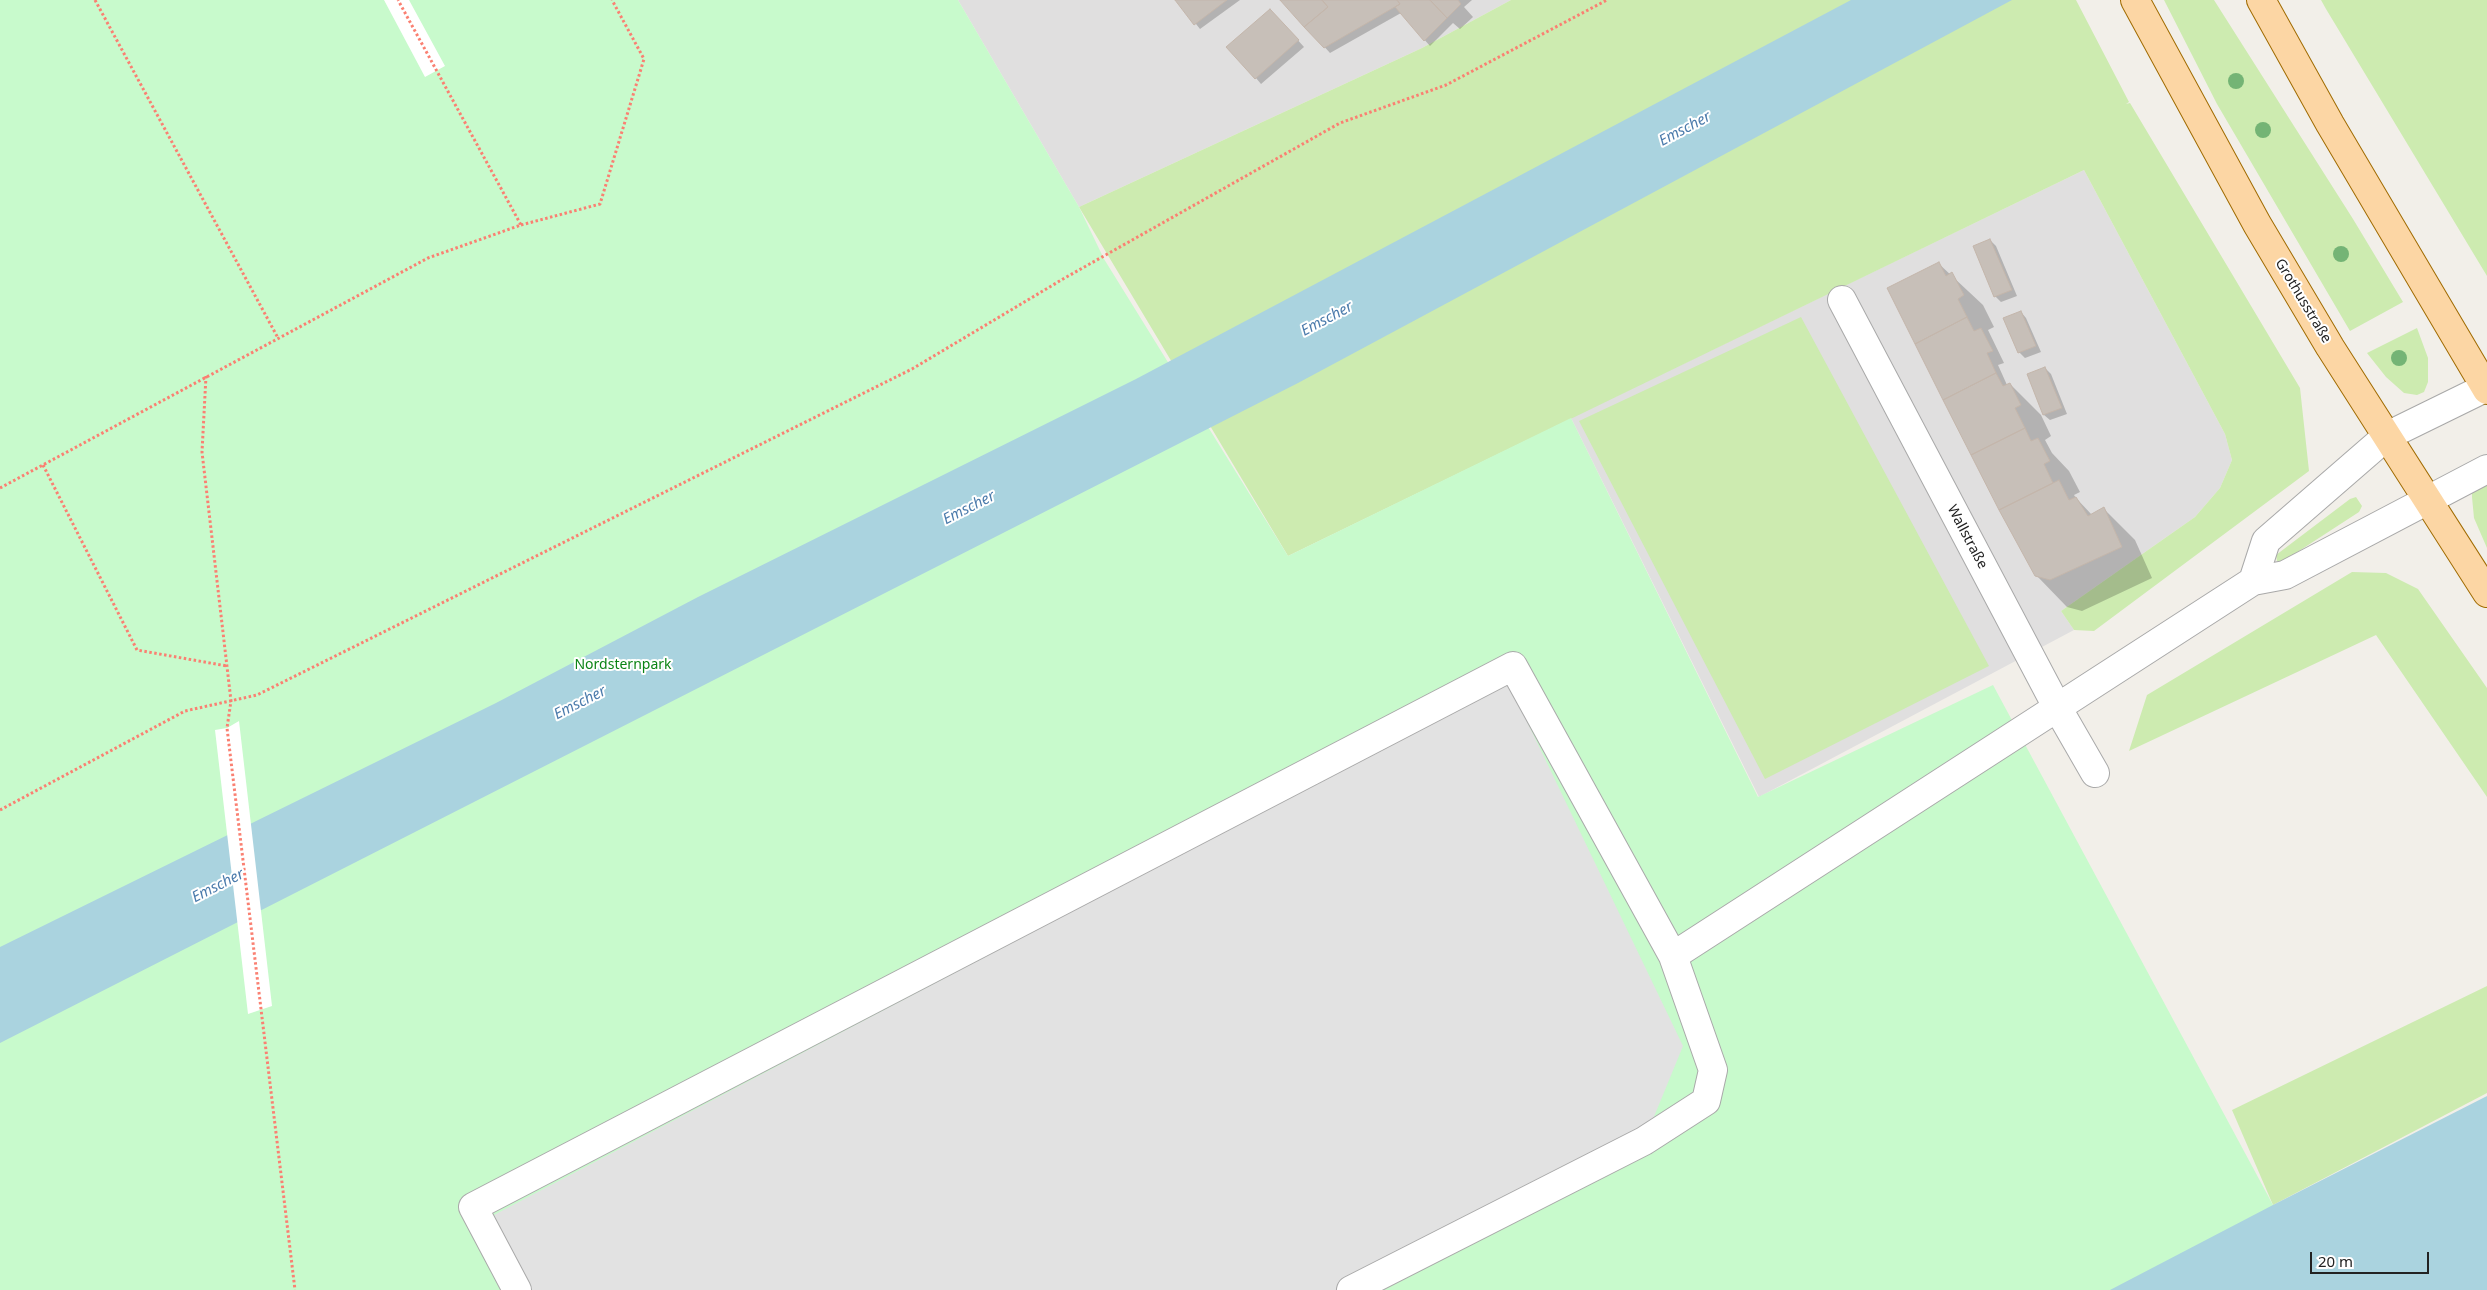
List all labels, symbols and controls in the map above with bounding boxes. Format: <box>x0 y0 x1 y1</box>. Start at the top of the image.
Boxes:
water label: Emscher <box>1656 108 1714 150</box>
street label: Grothusstraße <box>2271 256 2335 346</box>
water label: Emscher <box>1298 298 1356 340</box>
water label: Emscher <box>940 487 998 529</box>
street label: Wallstraße <box>1943 502 1991 572</box>
park label: Nordsternpark <box>574 657 672 673</box>
water label: Emscher <box>551 682 609 724</box>
water label: Emscher <box>189 865 247 907</box>
scale bar <box>2312 1242 2431 1274</box>
text: 20 m <box>2318 1251 2353 1271</box>

